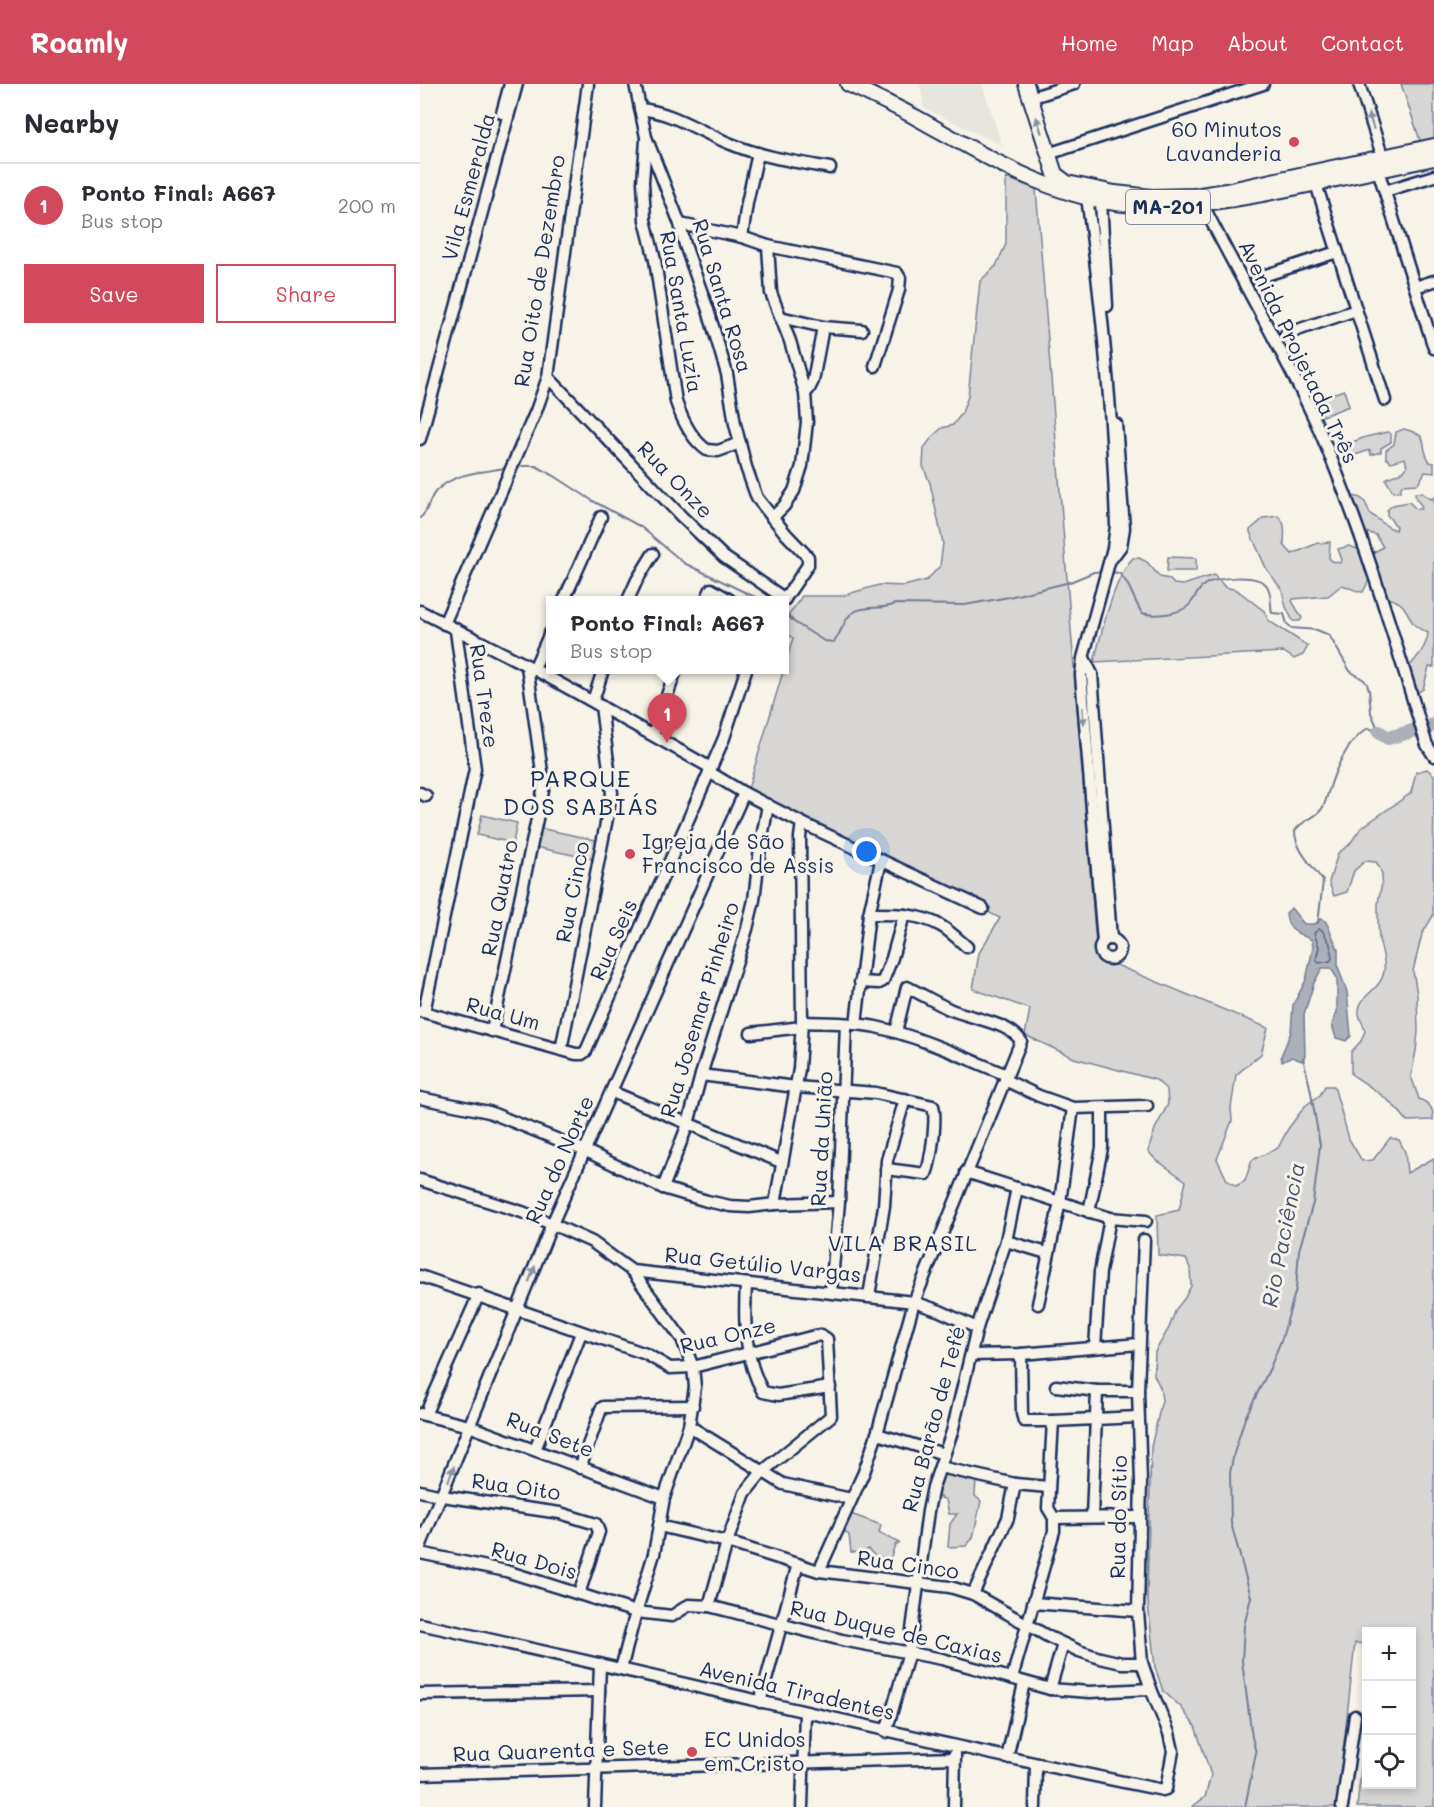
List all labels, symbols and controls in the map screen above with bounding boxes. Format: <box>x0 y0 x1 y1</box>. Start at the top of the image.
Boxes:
text: Roamly <box>30 24 129 60</box>
text: Home <box>1061 29 1118 56</box>
text: Map <box>1151 29 1194 56</box>
text: About <box>1227 29 1288 56</box>
text: Contact <box>1321 29 1404 56</box>
text: Nearby <box>24 106 119 140</box>
street label: Vila Esmeralda <box>435 110 500 264</box>
one-way arrow <box>1366 112 1376 130</box>
place label: 60 Minutos Lavanderia <box>1166 115 1282 166</box>
one-way arrow <box>1034 116 1043 134</box>
marker: 60 Minutos Lavanderia <box>1287 135 1301 149</box>
street label: Rua Oito de Dezembro <box>507 153 570 389</box>
text: Ponto Final: A667 <box>81 178 276 207</box>
road number: MA-201 <box>1126 190 1210 224</box>
text: 1 <box>39 192 48 218</box>
text: 200 m <box>338 192 396 218</box>
text: Bus stop <box>81 207 163 233</box>
street label: Rua Santa Rosa <box>687 215 760 376</box>
street label: Rua Santa Luzia <box>655 229 710 395</box>
street label: Avenida Projetada Três <box>1234 235 1365 467</box>
button: Save <box>24 264 204 323</box>
button: Share <box>216 264 396 323</box>
street label: Rua Onze <box>632 434 720 523</box>
popup <box>546 596 789 674</box>
text: Ponto Final: A667 <box>570 608 765 637</box>
text: Bus stop <box>570 637 652 663</box>
street label: Rua Treze <box>465 642 506 749</box>
pin: 1 <box>648 694 686 743</box>
one-way arrow <box>1078 707 1088 726</box>
district label: PARQUE DOS SABIÁS <box>503 762 659 821</box>
place label: Igreja de São Francisco de Assis <box>642 827 834 878</box>
street label: Rua Quatro <box>474 837 523 958</box>
your location <box>852 837 881 866</box>
street label: Rua Cinco <box>548 839 595 945</box>
marker: Igreja de São Francisco de Assis <box>623 847 637 861</box>
street label: Rua Seis <box>583 895 642 984</box>
street label: Rua Josemar Pinheiro <box>653 898 744 1121</box>
street label: Rua Um <box>463 990 543 1035</box>
street label: Rua da União <box>803 1071 838 1207</box>
street label: Rua do Norte <box>518 1091 599 1228</box>
water label: Rio Paciência <box>1254 1160 1311 1310</box>
district label: VILA BRASIL <box>828 1228 978 1257</box>
street label: Rua Getúlio Vargas <box>664 1240 863 1287</box>
one-way arrow <box>527 1264 537 1282</box>
street label: Rua Onze <box>677 1310 778 1359</box>
street label: Rua Barão de Tefé <box>895 1323 970 1515</box>
street label: Rua Sete <box>503 1405 598 1463</box>
street label: Rua do Sítio <box>1103 1455 1132 1579</box>
one-way arrow <box>446 1464 456 1482</box>
street label: Rua Oito <box>470 1466 562 1505</box>
street label: Rua Dois <box>488 1534 581 1585</box>
street label: Rua Cinco <box>856 1543 961 1584</box>
street label: Rua Duque de Caxias <box>788 1593 1005 1668</box>
map controls <box>1362 1627 1416 1789</box>
button: + <box>1362 1627 1416 1681</box>
street label: Avenida Tiradentes <box>697 1654 898 1725</box>
button: − <box>1362 1681 1416 1735</box>
place label: EC Unidos em Cristo <box>704 1725 806 1776</box>
street label: Rua Quarenta e Sete <box>452 1732 670 1767</box>
button: locate <box>1362 1735 1416 1789</box>
marker: EC Unidos em Cristo <box>685 1745 699 1759</box>

